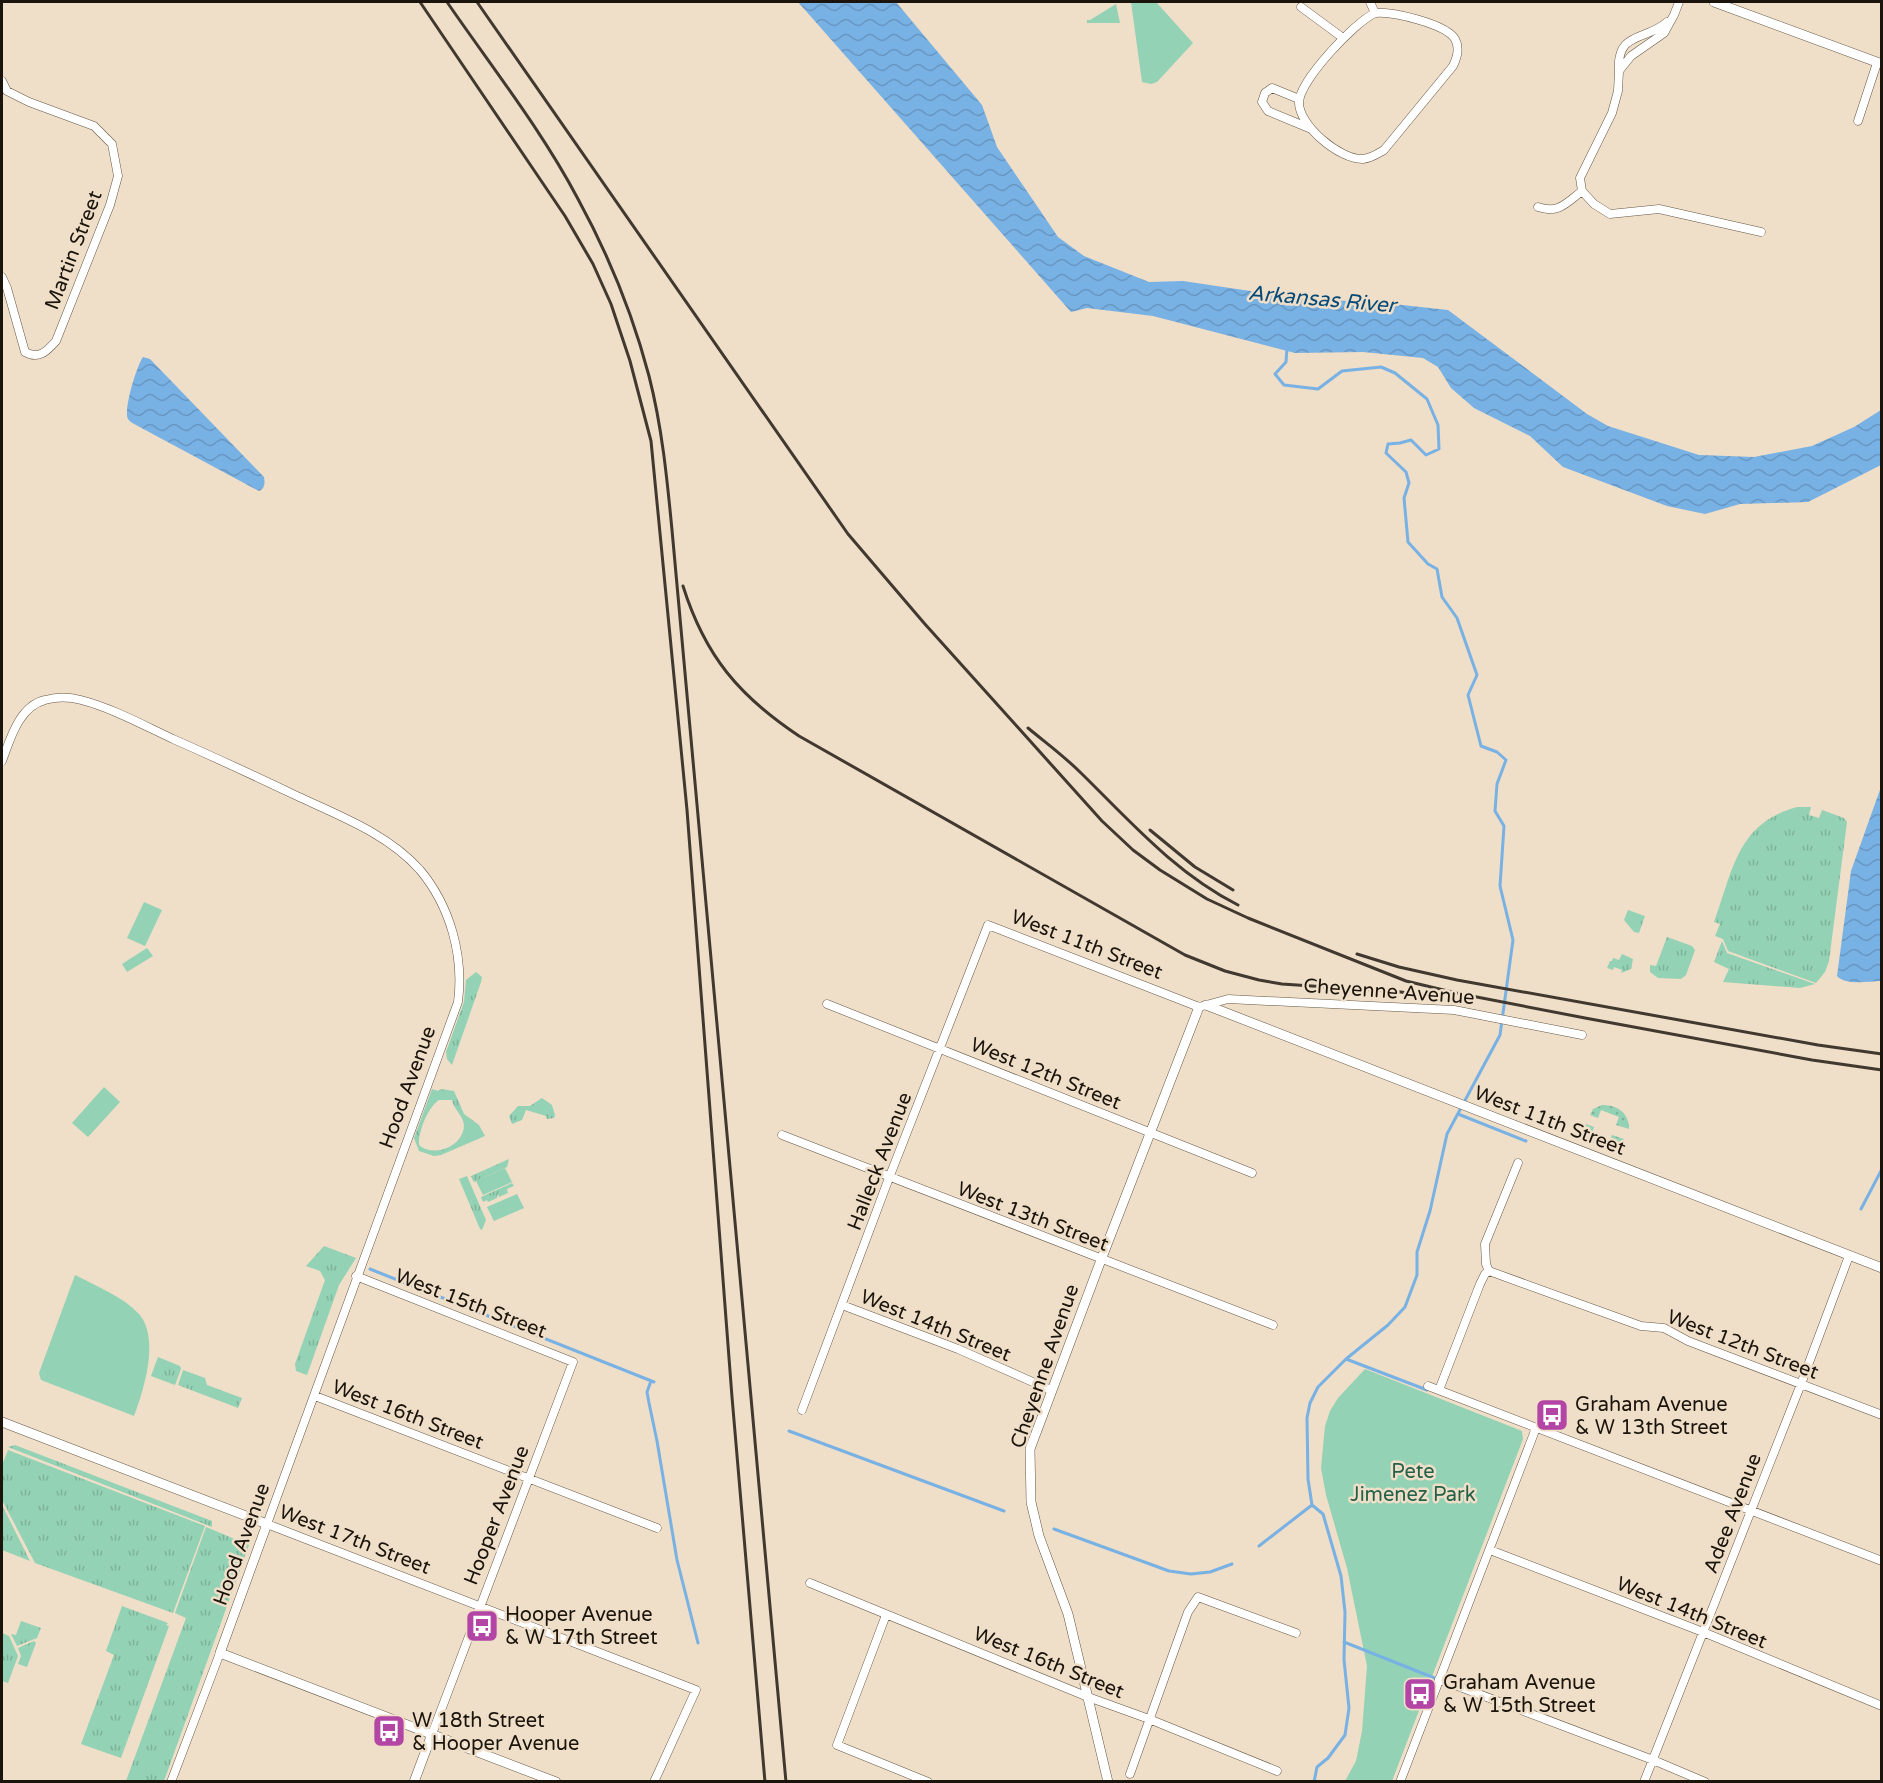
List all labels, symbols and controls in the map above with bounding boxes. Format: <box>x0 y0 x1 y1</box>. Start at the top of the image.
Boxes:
street label: Martin Street <box>40 187 108 313</box>
water label: Arkansas River <box>1247 281 1400 319</box>
street label: West 11th Street <box>1008 905 1166 985</box>
street label: Cheyenne Avenue <box>1302 974 1475 1010</box>
street label: Hood Avenue <box>375 1023 441 1152</box>
street label: West 12th Street <box>967 1033 1125 1115</box>
street label: West 11th Street <box>1471 1081 1629 1161</box>
street label: Halleck Avenue <box>843 1089 917 1234</box>
street label: West 13th Street <box>954 1177 1112 1257</box>
street label: West 15th Street <box>392 1264 550 1344</box>
street label: Cheyenne Avenue <box>1006 1281 1084 1451</box>
street label: West 14th Street <box>857 1285 1015 1367</box>
street label: West 12th Street <box>1664 1305 1822 1385</box>
street label: West 16th Street <box>329 1375 487 1455</box>
place label: Graham Avenue & W 13th Street <box>1575 1393 1728 1440</box>
bus stop icon: Graham Avenue & W 13th Street <box>1534 1397 1570 1433</box>
street label: Hooper Avenue <box>459 1442 535 1589</box>
street label: Adee Avenue <box>1699 1450 1767 1577</box>
park label: Pete Jimenez Park <box>1350 1460 1476 1507</box>
street label: Hood Avenue <box>209 1480 275 1609</box>
street label: West 17th Street <box>276 1500 434 1580</box>
street label: West 14th Street <box>1613 1572 1771 1654</box>
place label: Hooper Avenue & W 17th Street <box>505 1603 658 1650</box>
bus stop icon: Hooper Avenue & W 17th Street <box>464 1608 500 1644</box>
street label: West 16th Street <box>970 1622 1128 1704</box>
place label: Graham Avenue & W 15th Street <box>1443 1671 1596 1718</box>
bus stop icon: Graham Avenue & W 15th Street <box>1402 1676 1438 1712</box>
place label: W 18th Street & Hooper Avenue <box>412 1709 579 1756</box>
bus stop icon: W 18th Street & Hooper Avenue <box>371 1713 407 1749</box>

